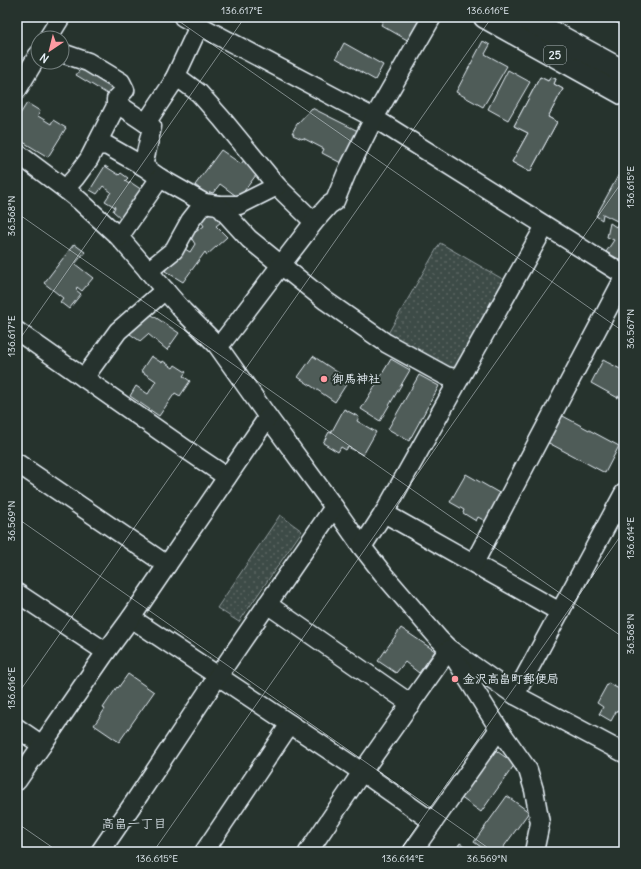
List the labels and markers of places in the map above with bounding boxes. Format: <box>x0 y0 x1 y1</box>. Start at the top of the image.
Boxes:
place label: 御馬神社 <box>332 371 380 386</box>
marker: 御馬神社 <box>319 374 329 384</box>
place label: 金沢高畠町郵便局 <box>463 671 559 686</box>
marker: 金沢高畠町郵便局 <box>450 674 460 684</box>

